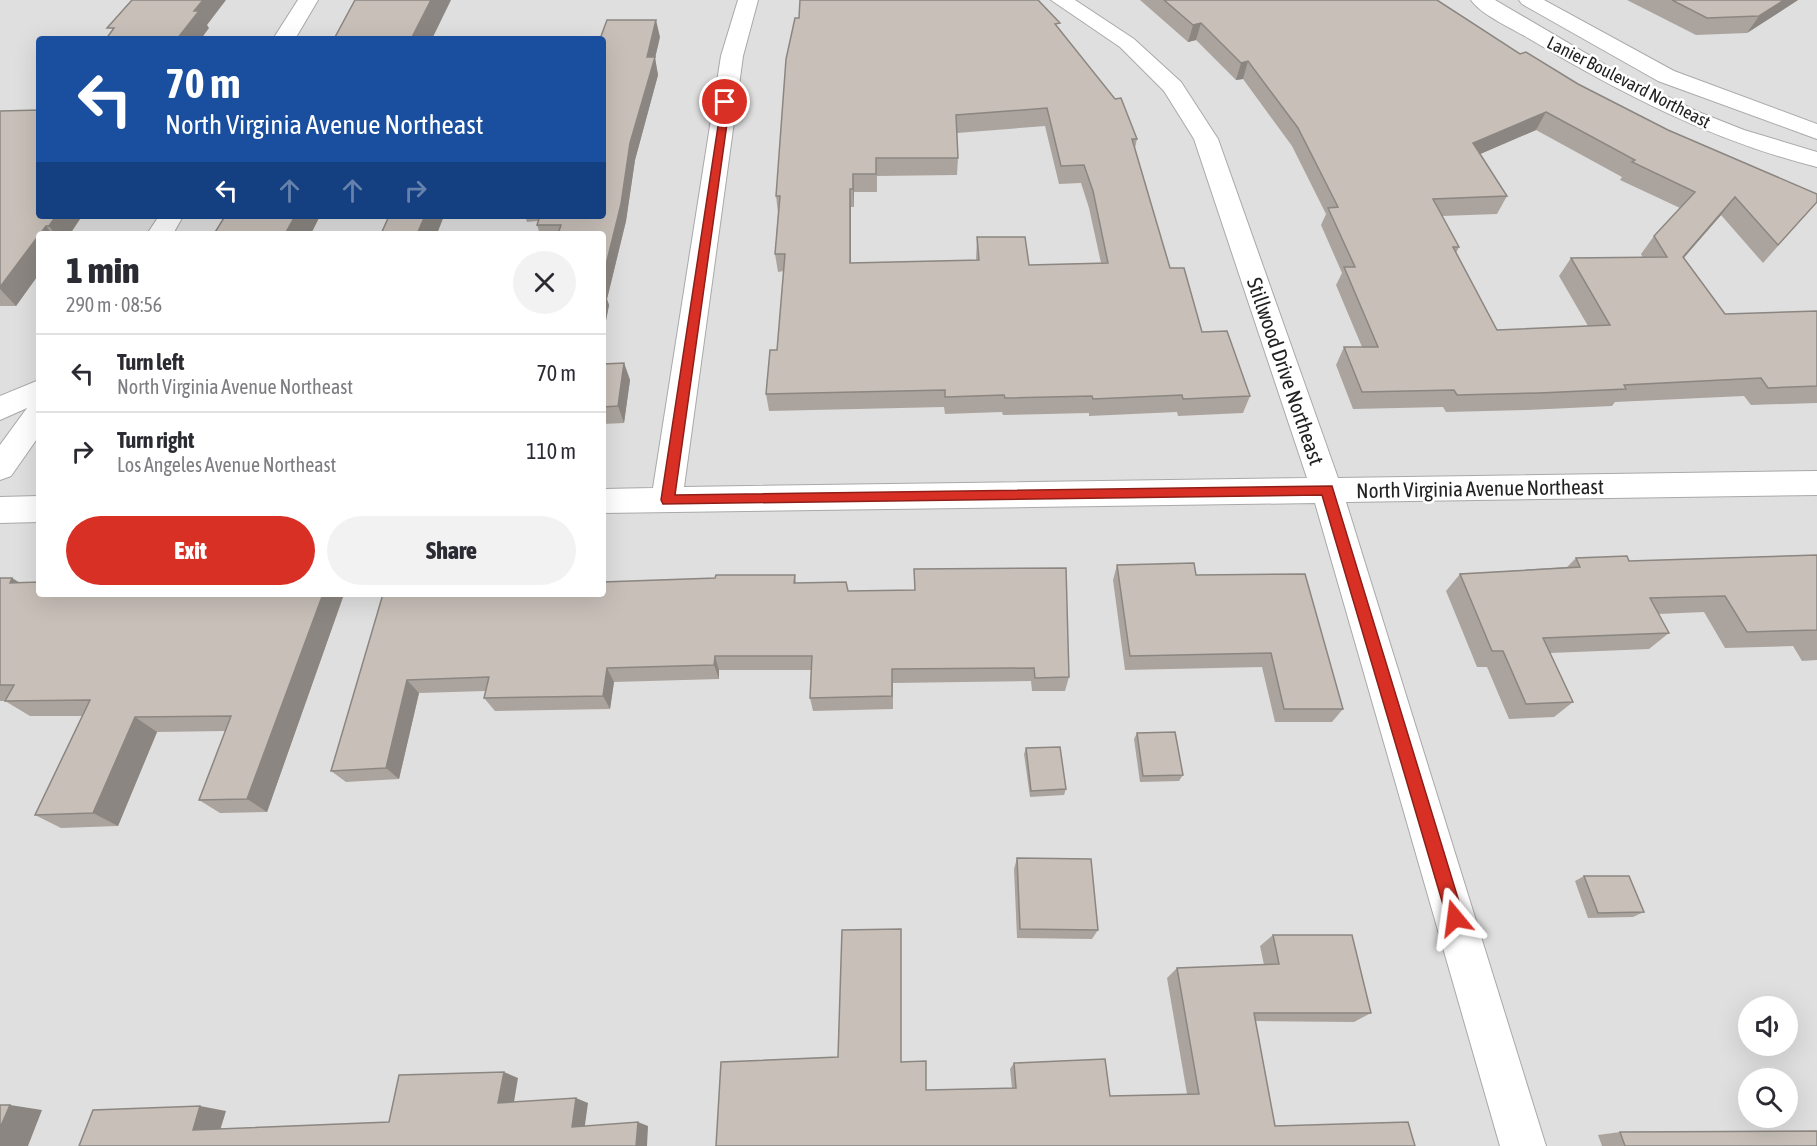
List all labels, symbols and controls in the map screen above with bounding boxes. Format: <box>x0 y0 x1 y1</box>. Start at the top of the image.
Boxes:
street label: Lanier Boulevard Northeast <box>1544 32 1714 132</box>
text: 70 m <box>165 59 240 107</box>
icon: left <box>66 60 144 138</box>
pin <box>699 76 750 127</box>
icon: arrive <box>708 85 741 118</box>
text: North Virginia Avenue Northeast <box>165 109 484 140</box>
icon: left <box>210 174 243 207</box>
icon: ahead <box>273 174 306 207</box>
icon: ahead <box>336 174 369 207</box>
icon: right <box>399 174 432 207</box>
text: 1 min <box>66 249 140 291</box>
button: close <box>513 251 576 314</box>
street label: Stillwood Drive Northeast <box>1243 274 1329 468</box>
text: 290 m · 08:56 <box>66 293 162 316</box>
text: Turn left <box>117 349 184 375</box>
icon: left <box>66 357 99 390</box>
text: 70 m <box>536 360 576 386</box>
text: North Virginia Avenue Northeast <box>117 375 353 398</box>
text: Turn right <box>117 427 194 453</box>
icon: right <box>66 435 99 468</box>
text: 110 m <box>526 438 576 464</box>
text: Los Angeles Avenue Northeast <box>117 453 336 476</box>
street label: North Virginia Avenue Northeast <box>1356 474 1604 502</box>
button: Exit <box>66 516 315 585</box>
button: Share <box>327 516 576 585</box>
position arrow <box>1423 886 1487 950</box>
map controls <box>1738 996 1798 1128</box>
button: sound <box>1738 996 1798 1056</box>
button: search <box>1738 1068 1798 1128</box>

